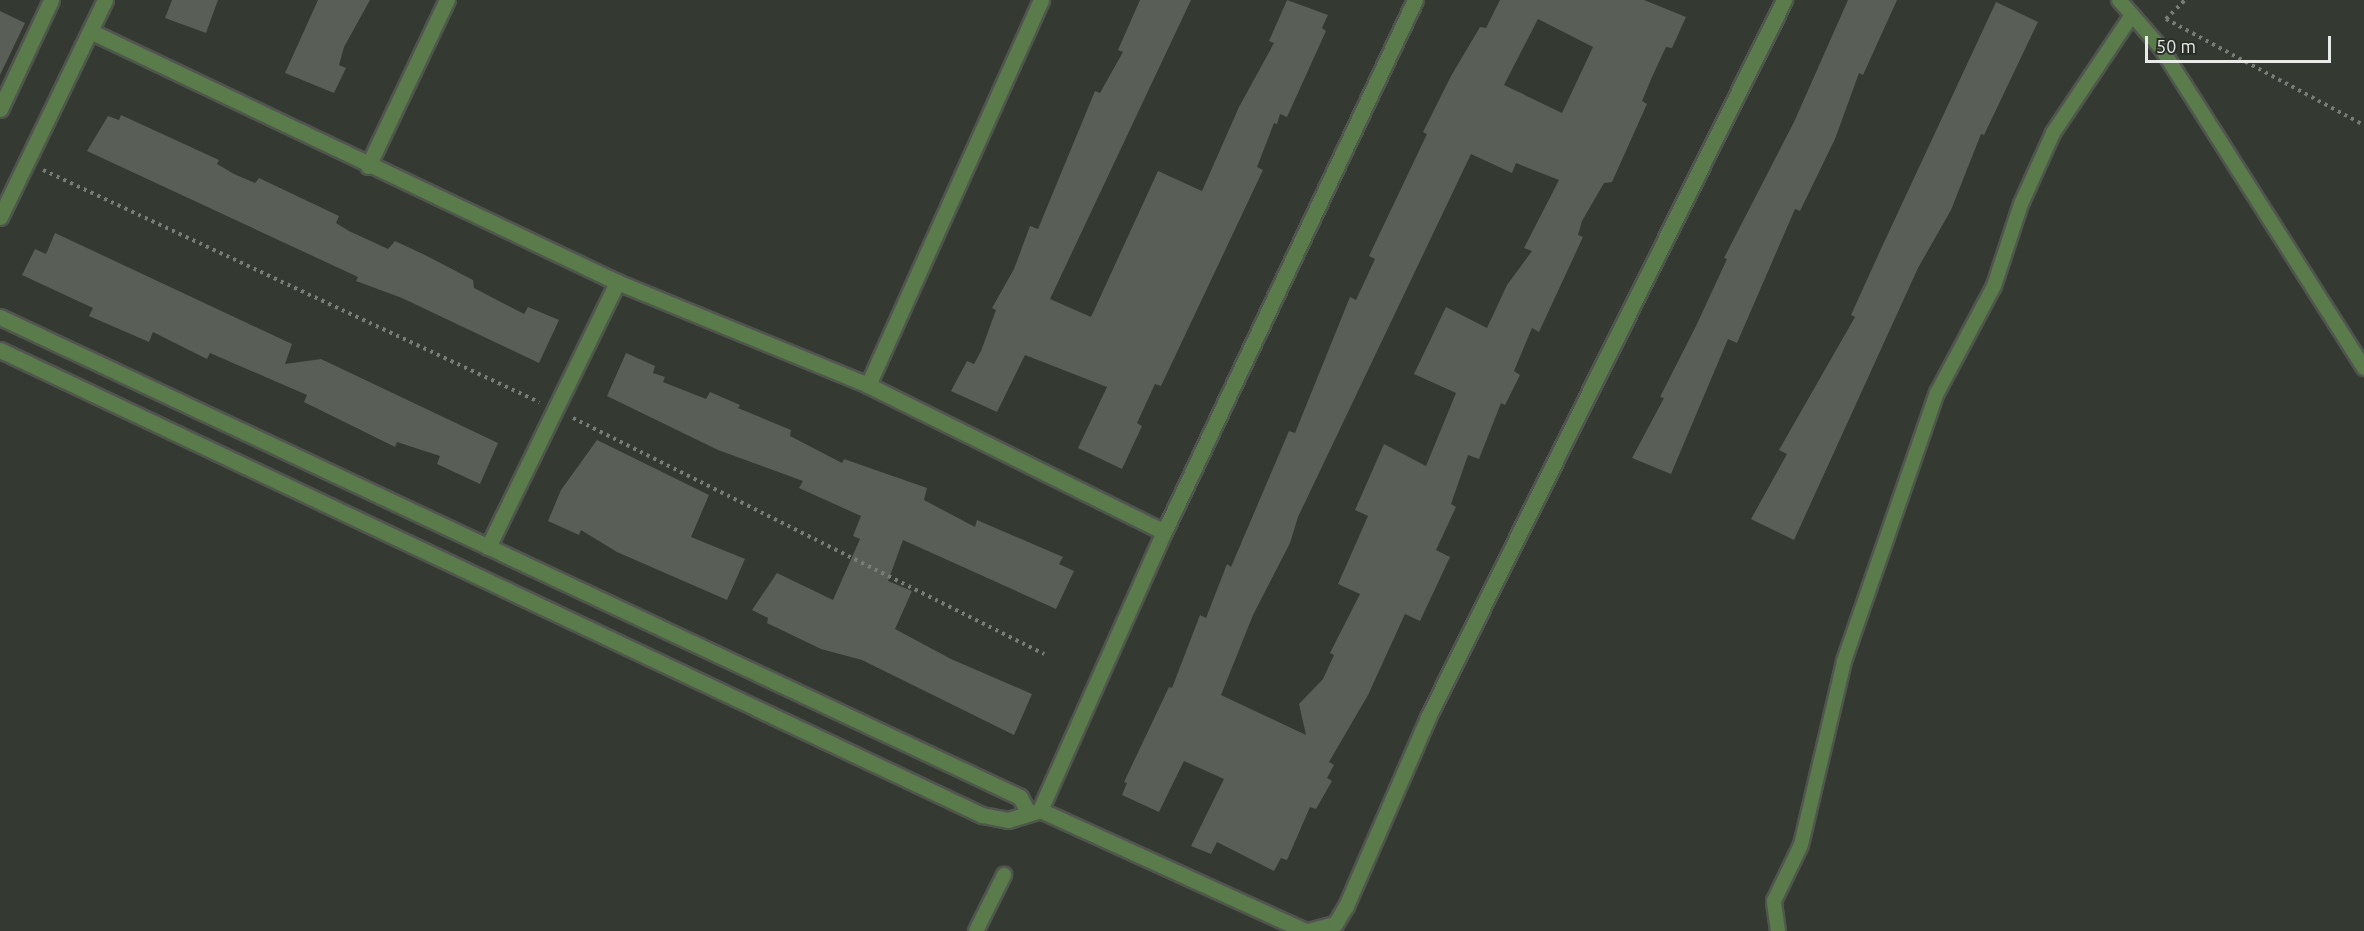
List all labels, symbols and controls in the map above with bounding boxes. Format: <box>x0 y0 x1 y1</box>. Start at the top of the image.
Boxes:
scale bar <box>2148 24 2334 62</box>
text: 50 m <box>2156 36 2196 56</box>

